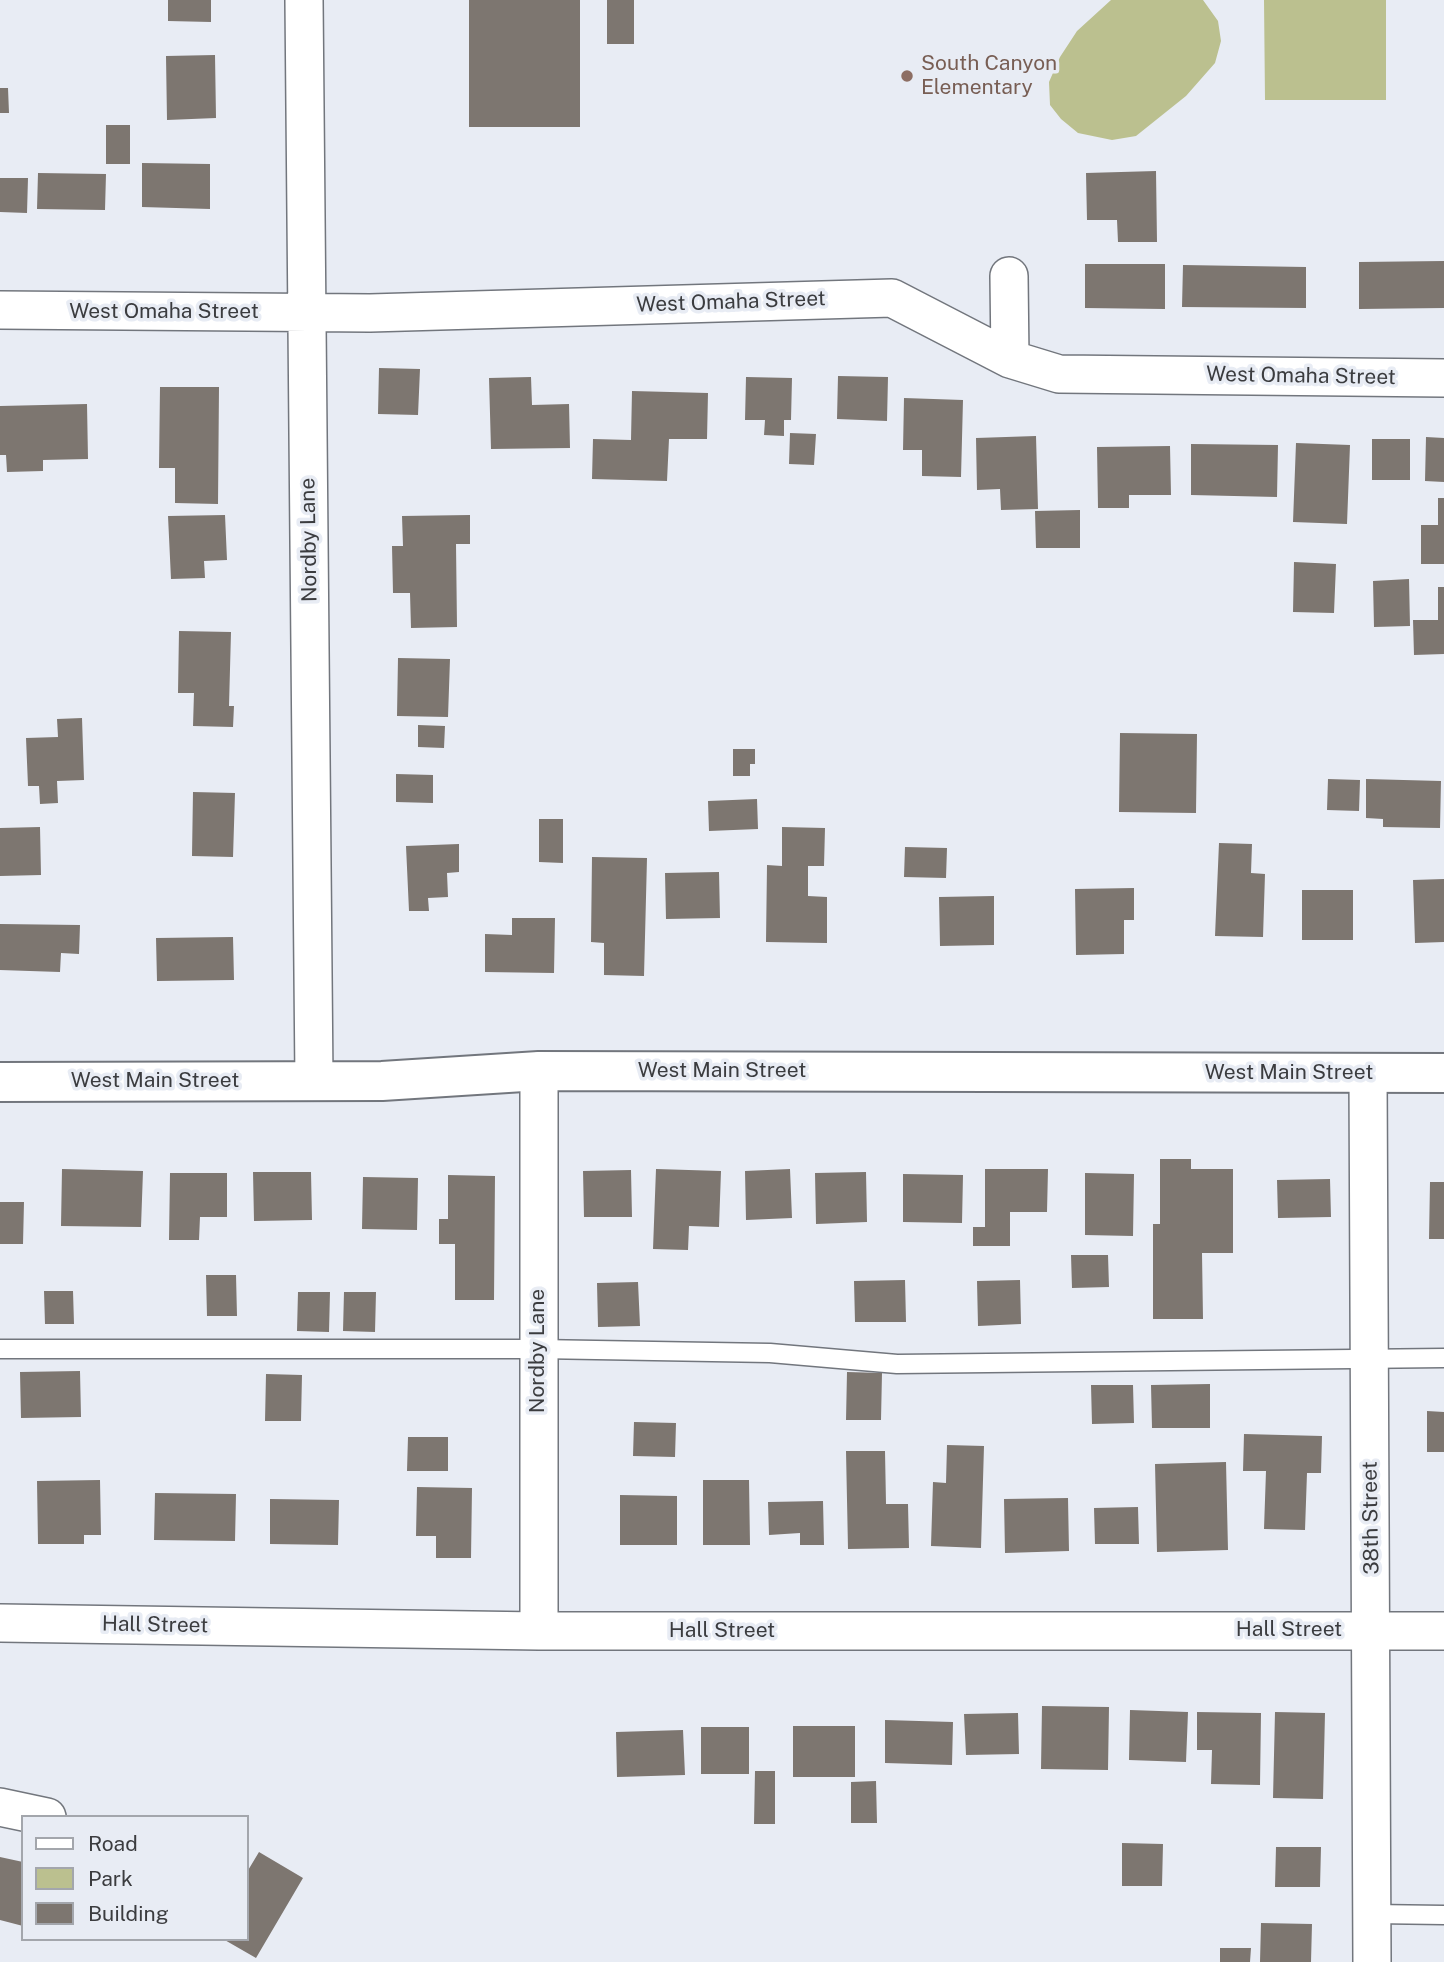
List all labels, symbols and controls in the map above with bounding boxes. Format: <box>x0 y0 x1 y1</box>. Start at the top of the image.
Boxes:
place label: South Canyon Elementary <box>921 51 1057 101</box>
marker: South Canyon Elementary <box>899 68 915 84</box>
street label: West Omaha Street <box>636 286 826 318</box>
street label: West Omaha Street <box>69 299 259 325</box>
street label: West Omaha Street <box>1206 362 1396 390</box>
street label: Nordby Lane <box>295 478 323 602</box>
street label: West Main Street <box>638 1058 806 1084</box>
street label: West Main Street <box>1205 1060 1373 1086</box>
street label: West Main Street <box>71 1068 239 1094</box>
street label: Nordby Lane <box>525 1289 551 1413</box>
street label: 38th Street <box>1357 1461 1385 1575</box>
street label: Hall Street <box>102 1611 208 1639</box>
street label: Hall Street <box>1236 1617 1342 1643</box>
street label: Hall Street <box>669 1618 775 1644</box>
legend <box>21 1815 248 1941</box>
text: Road <box>88 1831 138 1856</box>
text: Park <box>88 1866 133 1891</box>
text: Building <box>88 1901 169 1926</box>

